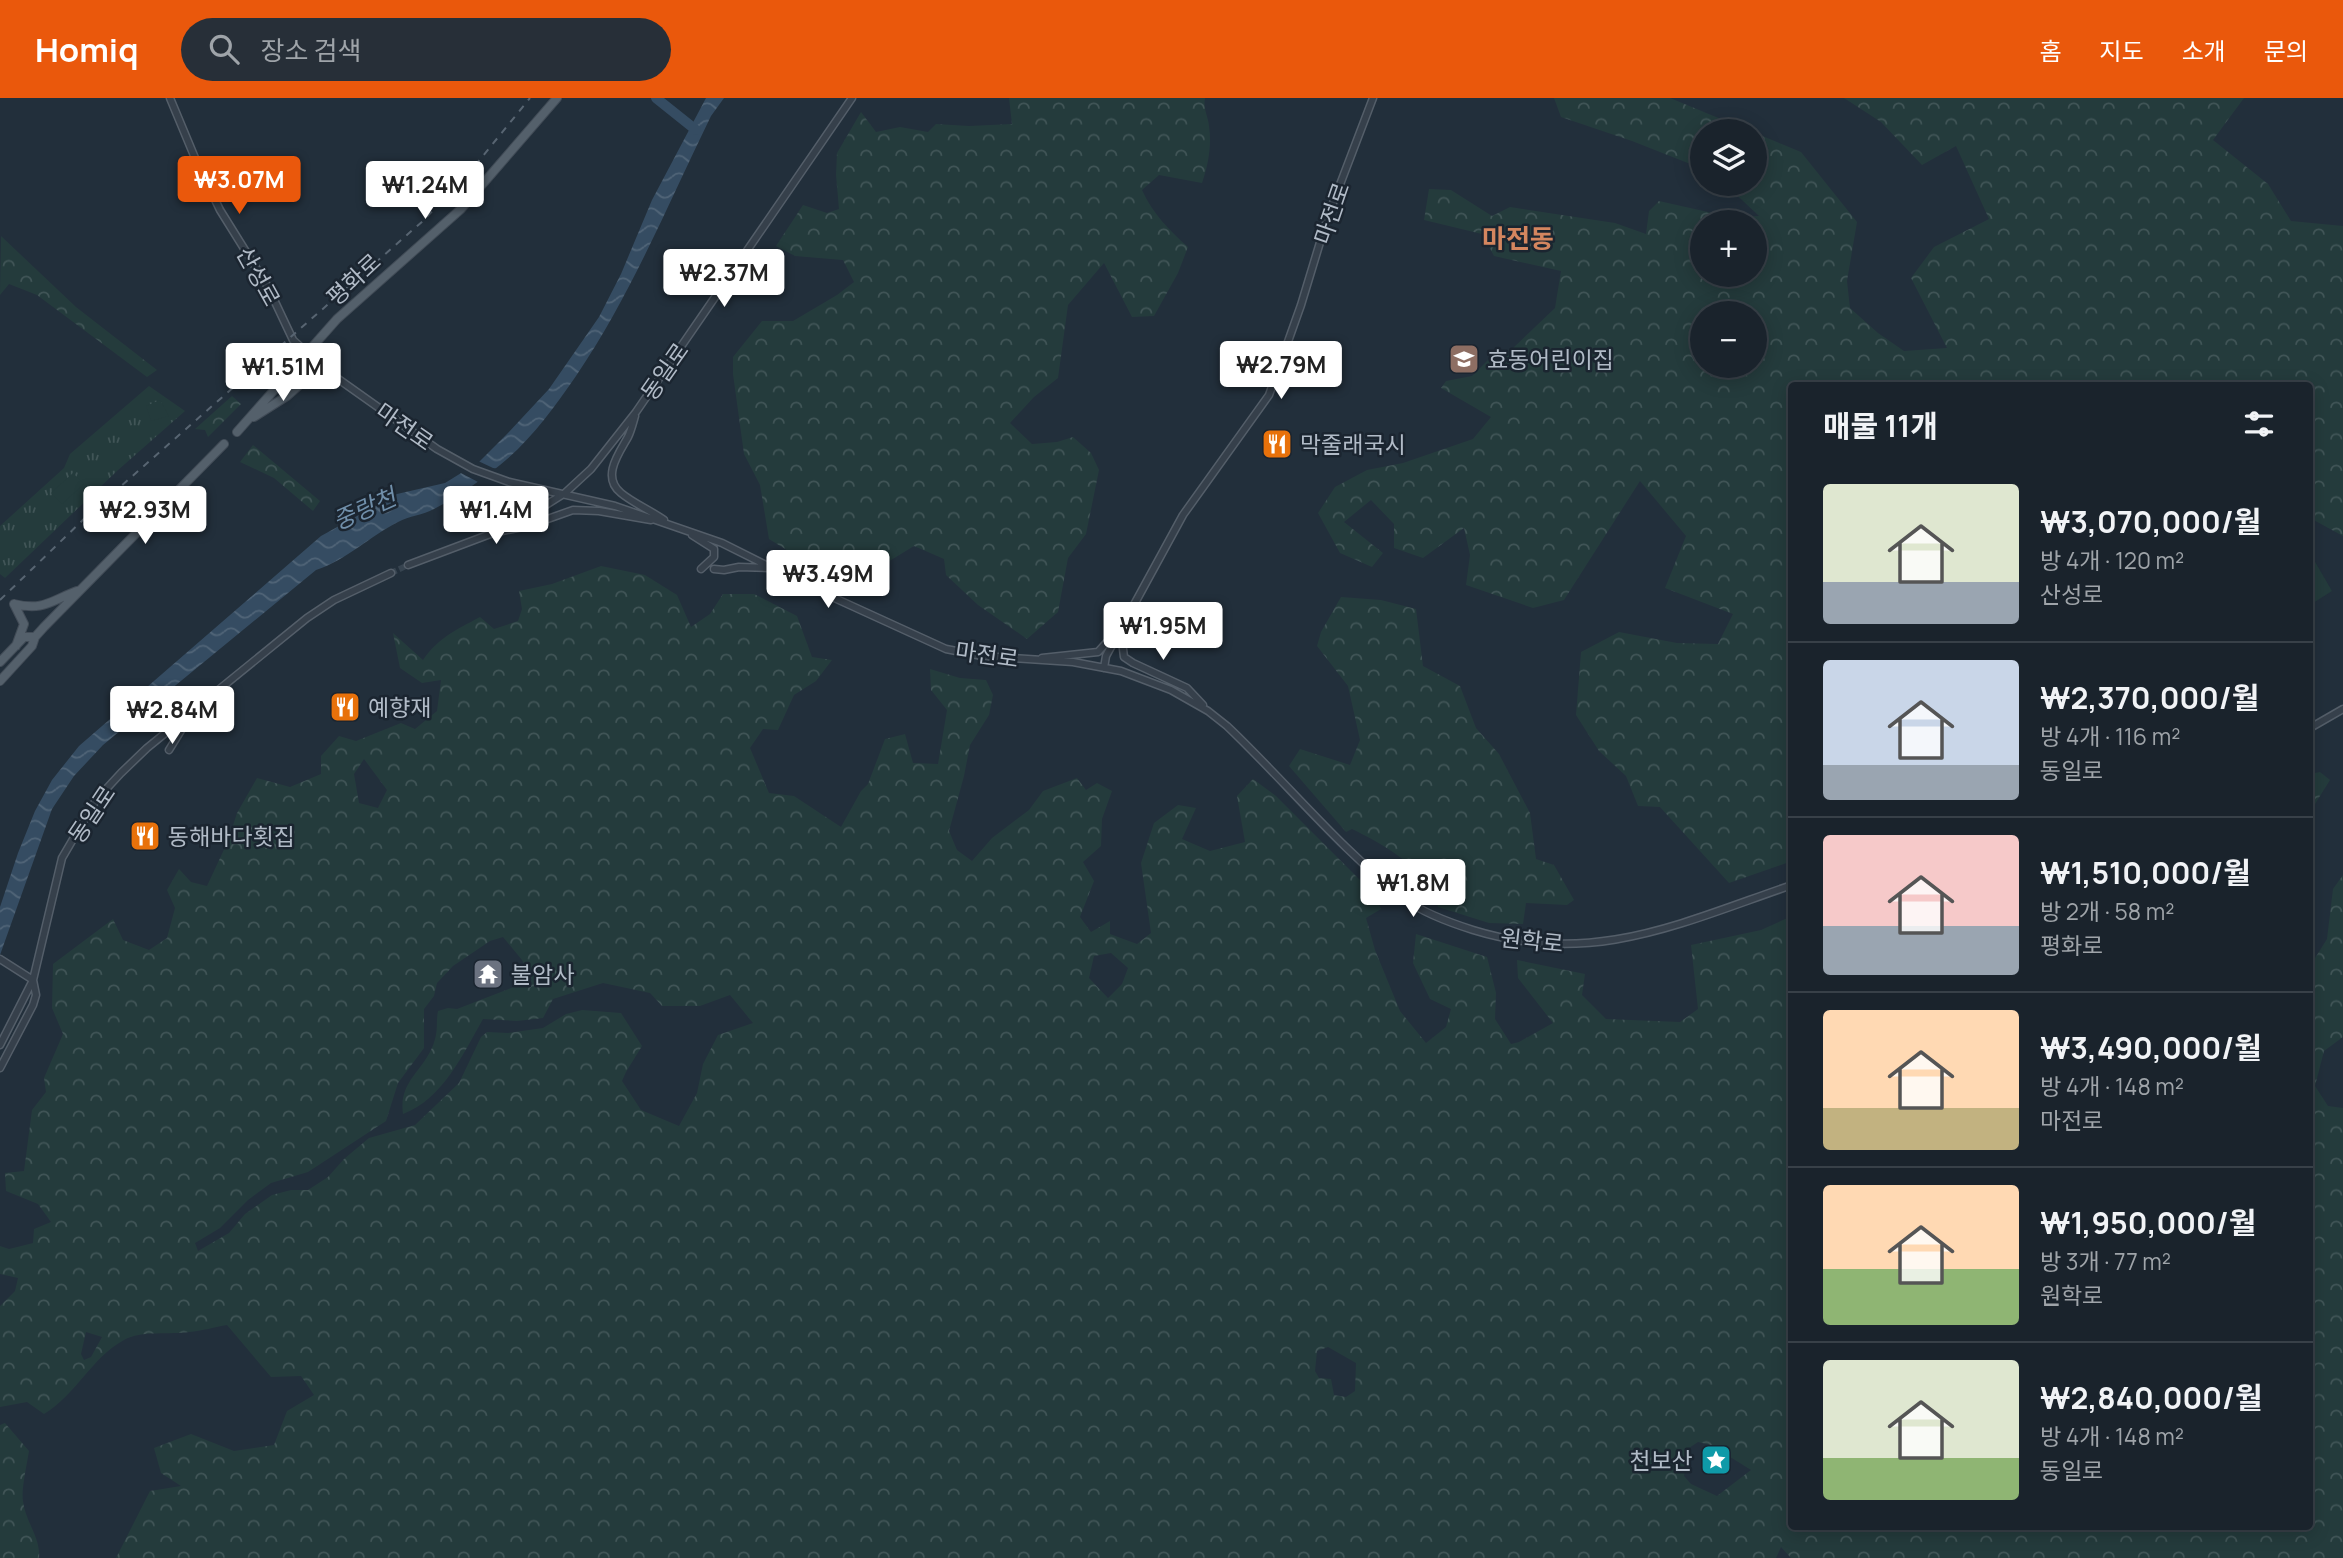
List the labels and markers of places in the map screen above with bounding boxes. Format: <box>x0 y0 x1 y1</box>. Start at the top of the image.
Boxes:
pin: ₩3.07M <box>182 156 296 216</box>
pin: ₩1.24M <box>368 162 482 221</box>
pin: ₩2.37M <box>667 250 781 309</box>
pin: ₩2.79M <box>1224 342 1338 401</box>
school or university icon: 효동어린이집 <box>1447 342 1481 376</box>
place label: 효동어린이집 <box>1487 343 1614 375</box>
pin: ₩1.51M <box>226 344 340 403</box>
restaurant icon: 막줄래국시 <box>1260 427 1294 461</box>
place label: 막줄래국시 <box>1300 428 1406 460</box>
pin: ₩2.93M <box>88 486 202 546</box>
pin: ₩1.4M <box>447 486 545 546</box>
pin: ₩3.49M <box>771 550 885 610</box>
pin: ₩1.95M <box>1106 602 1220 662</box>
pin: ₩2.84M <box>115 686 229 746</box>
restaurant icon: 예향재 <box>328 690 362 724</box>
place label: 예향재 <box>368 691 431 723</box>
restaurant icon: 동해바다횟집 <box>128 819 162 853</box>
place label: 동해바다횟집 <box>168 820 295 852</box>
pin: ₩1.8M <box>1364 860 1462 919</box>
temple icon: 불암사 <box>471 957 505 991</box>
place label: 불암사 <box>511 958 574 990</box>
place icon: 천보산 <box>1699 1443 1733 1477</box>
place label: 천보산 <box>1630 1444 1693 1476</box>

